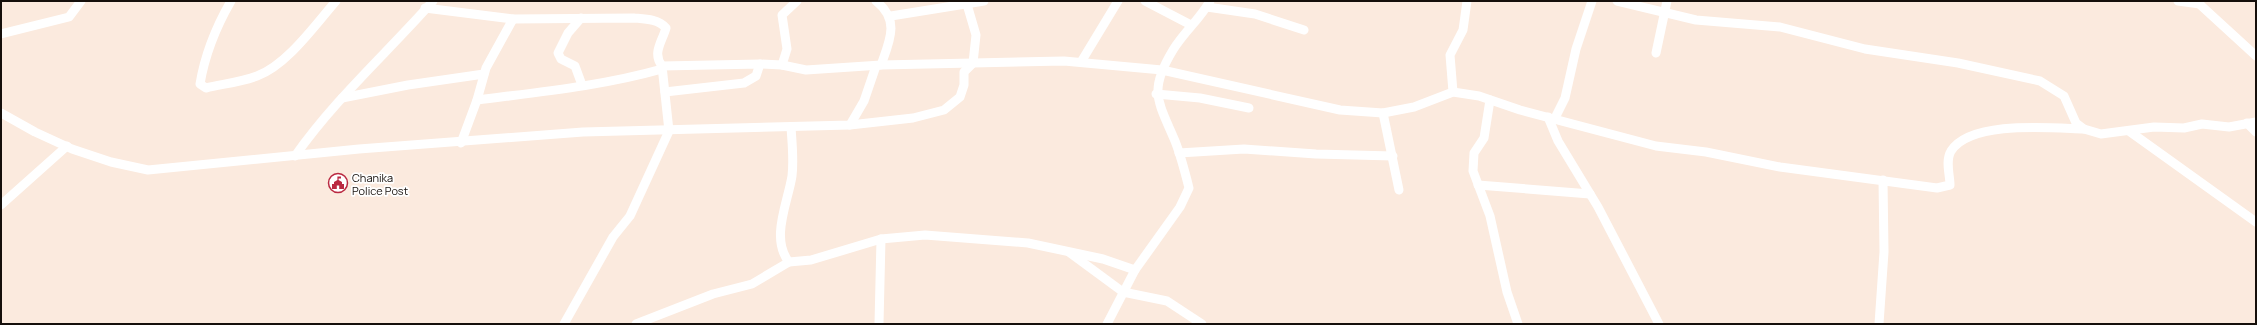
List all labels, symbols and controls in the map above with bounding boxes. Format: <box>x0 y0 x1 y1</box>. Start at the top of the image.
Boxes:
place label: Chanika Police Post <box>352 170 408 198</box>
public building icon: Chanika Police Post <box>327 172 349 194</box>

